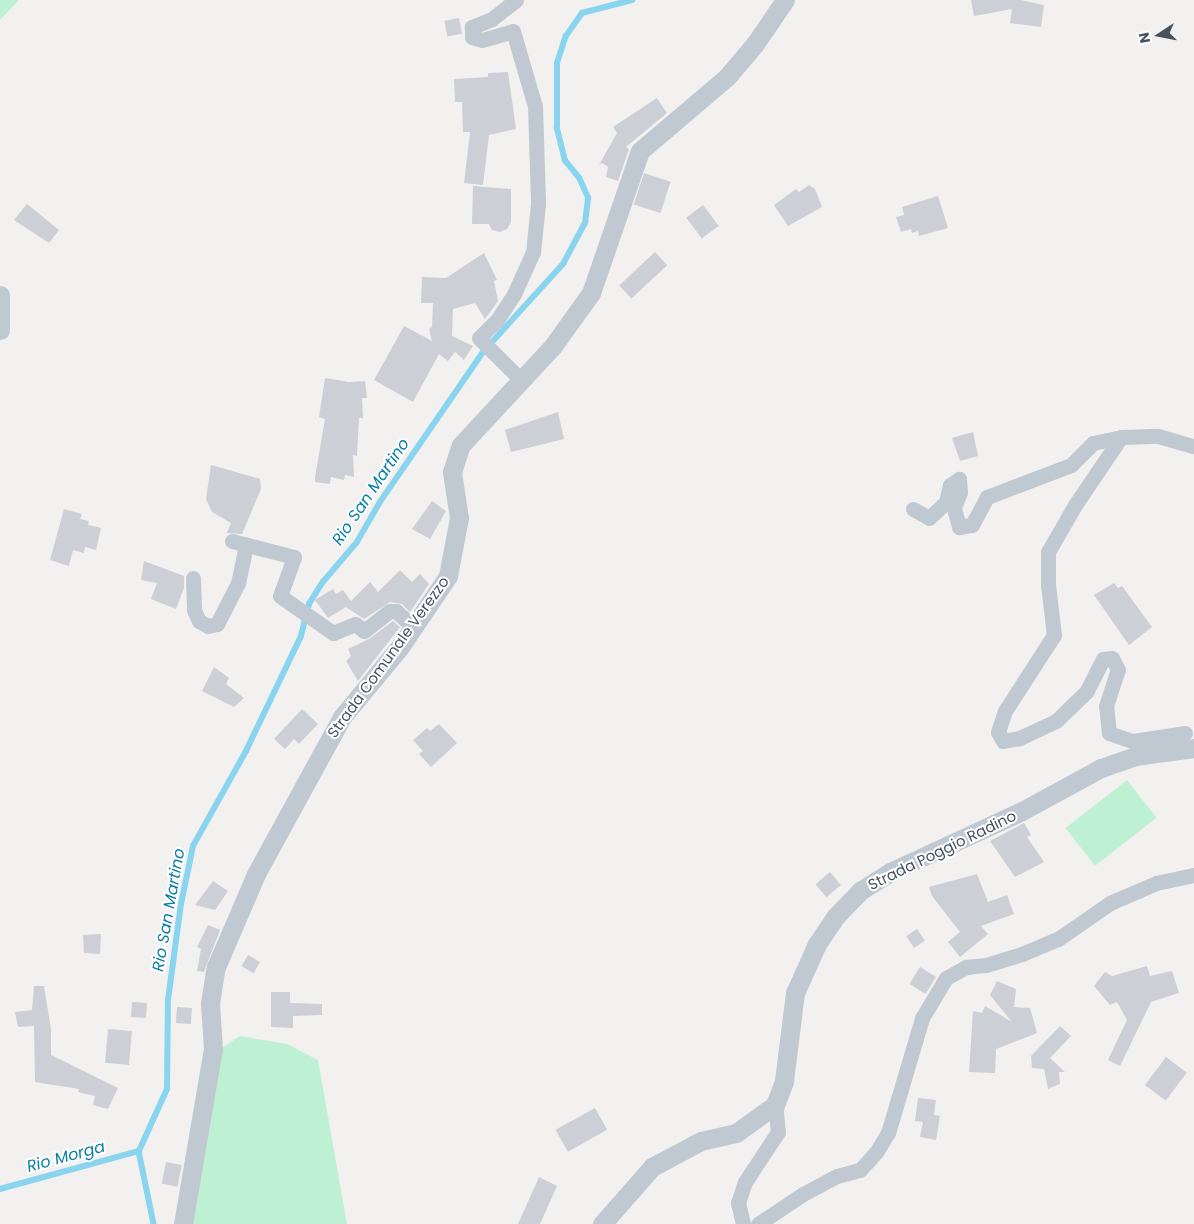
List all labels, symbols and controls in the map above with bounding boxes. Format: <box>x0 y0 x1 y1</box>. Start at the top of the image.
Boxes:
north arrow <box>1134 10 1184 60</box>
text: N <box>1133 31 1155 45</box>
water label: Rio San Martino <box>328 435 414 549</box>
street label: Strada Comunale Verezzo <box>323 573 453 741</box>
street label: Strada Poggio Radino <box>865 806 1019 894</box>
water label: Rio San Martino <box>149 847 189 973</box>
water label: Rio Morga <box>25 1137 107 1177</box>

